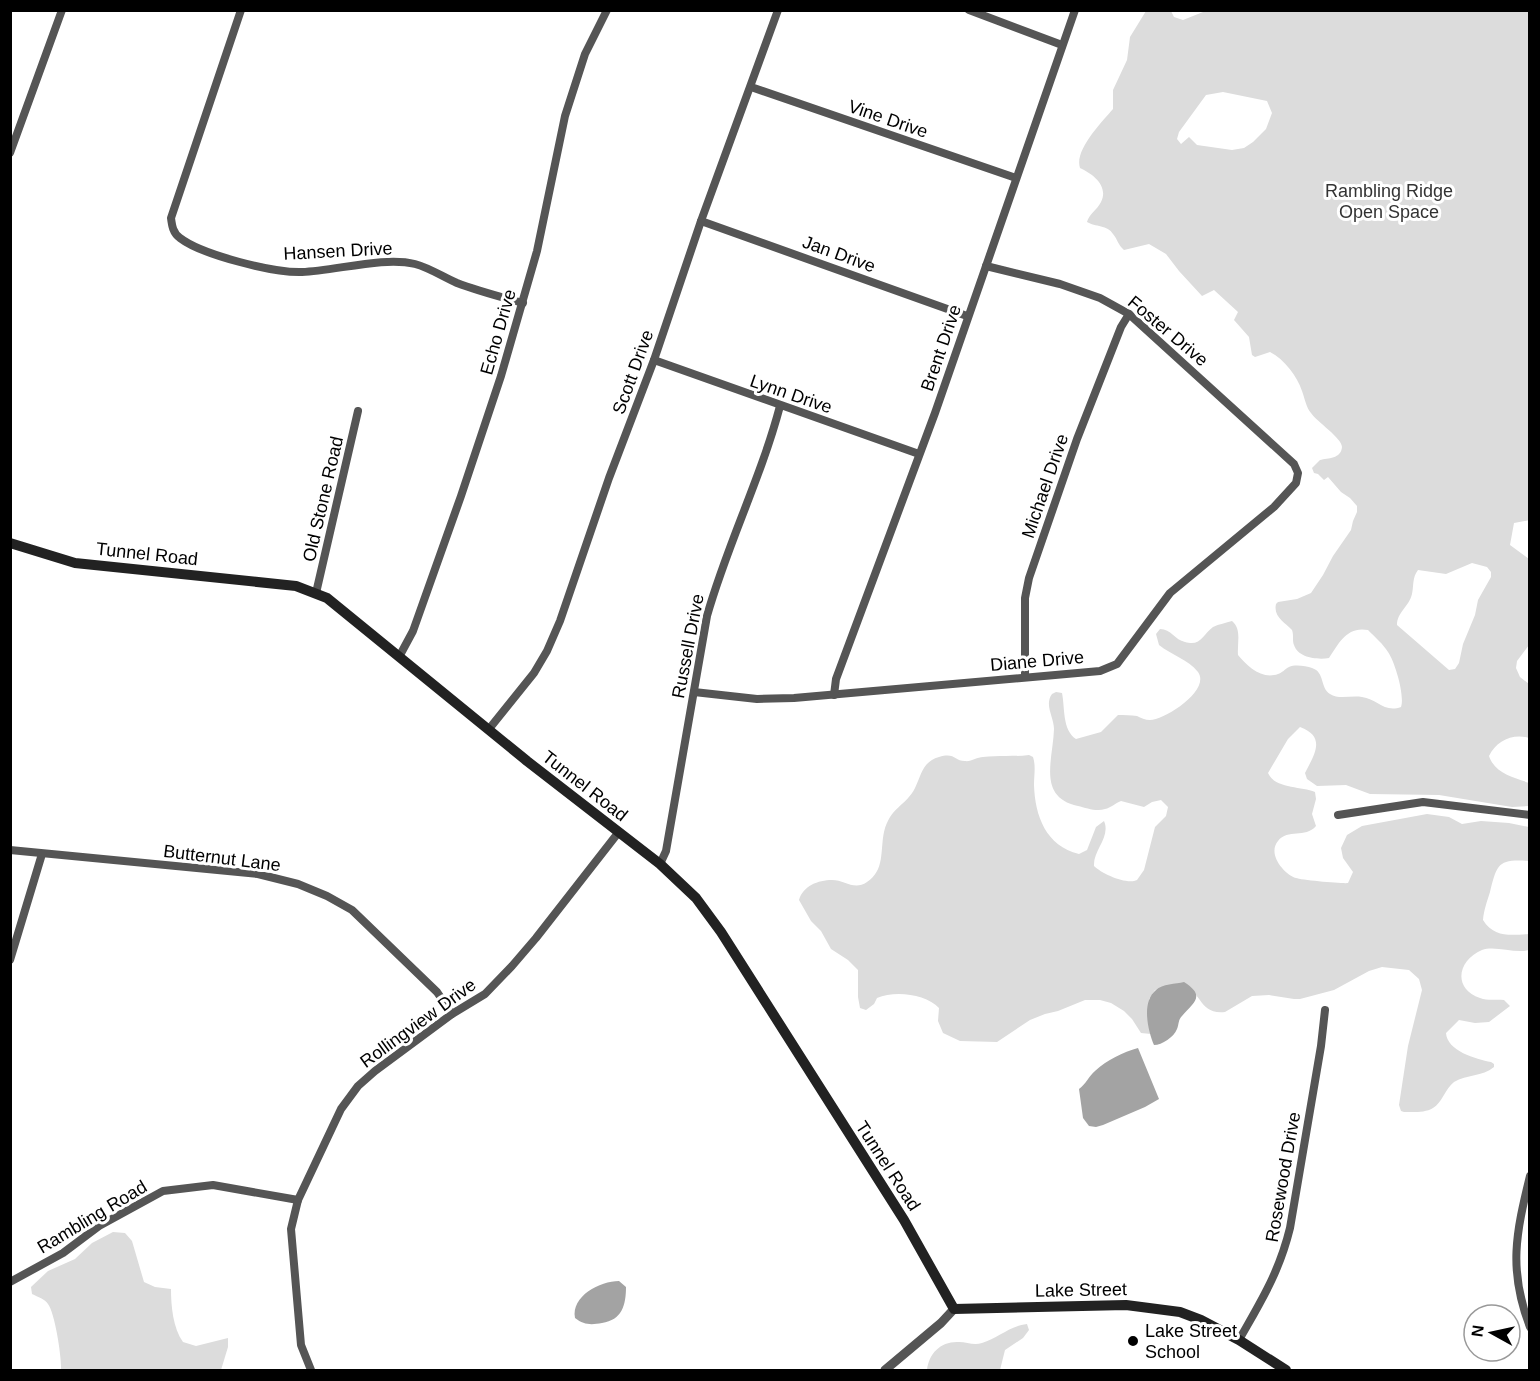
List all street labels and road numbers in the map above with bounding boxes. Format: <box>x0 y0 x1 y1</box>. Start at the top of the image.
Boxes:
street label: Vine Drive <box>846 96 930 142</box>
street label: Jan Drive <box>800 232 878 276</box>
street label: Hansen Drive <box>283 238 393 264</box>
street label: Echo Drive <box>476 287 520 377</box>
street label: Foster Drive <box>1124 292 1212 370</box>
street label: Brent Drive <box>917 302 965 394</box>
street label: Scott Drive <box>609 327 657 417</box>
street label: Lynn Drive <box>747 371 835 417</box>
street label: Michael Drive <box>1018 431 1072 541</box>
street label: Old Stone Road <box>299 434 347 564</box>
street label: Tunnel Road <box>95 539 199 569</box>
street label: Russell Drive <box>668 592 708 700</box>
street label: Diane Drive <box>989 647 1085 675</box>
street label: Tunnel Road <box>538 747 632 825</box>
street label: Butternut Lane <box>162 841 282 875</box>
street label: Rollingview Drive <box>356 974 480 1072</box>
street label: Rosewood Drive <box>1262 1110 1304 1244</box>
street label: Tunnel Road <box>852 1118 924 1214</box>
street label: Rambling Road <box>34 1176 150 1258</box>
street label: Lake Street <box>1035 1279 1127 1301</box>

